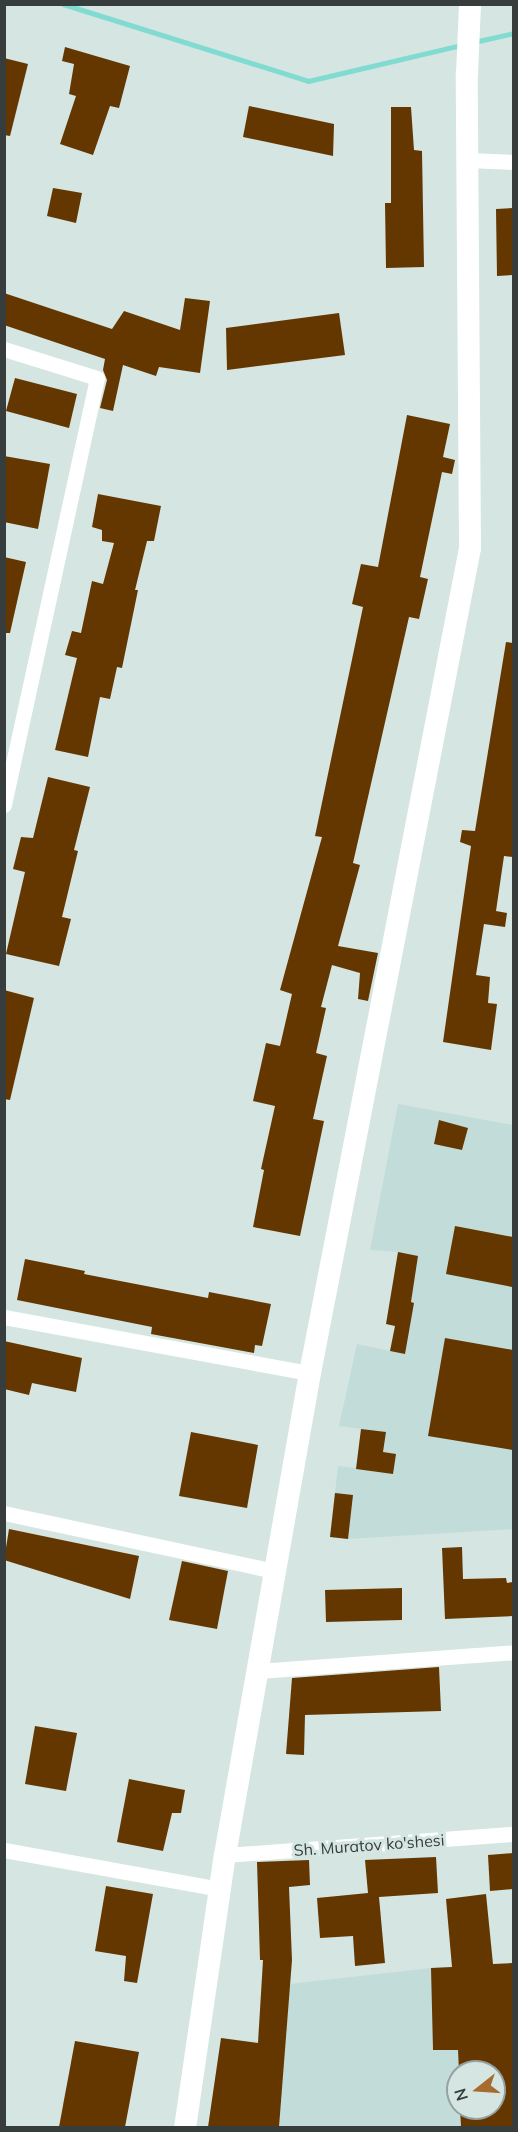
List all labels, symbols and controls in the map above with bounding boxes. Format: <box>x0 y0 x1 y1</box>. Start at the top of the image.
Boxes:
street label: Sh. Muratov ko'shesi <box>293 1830 445 1860</box>
north arrow <box>446 2060 506 2120</box>
text: N <box>449 2086 472 2103</box>

